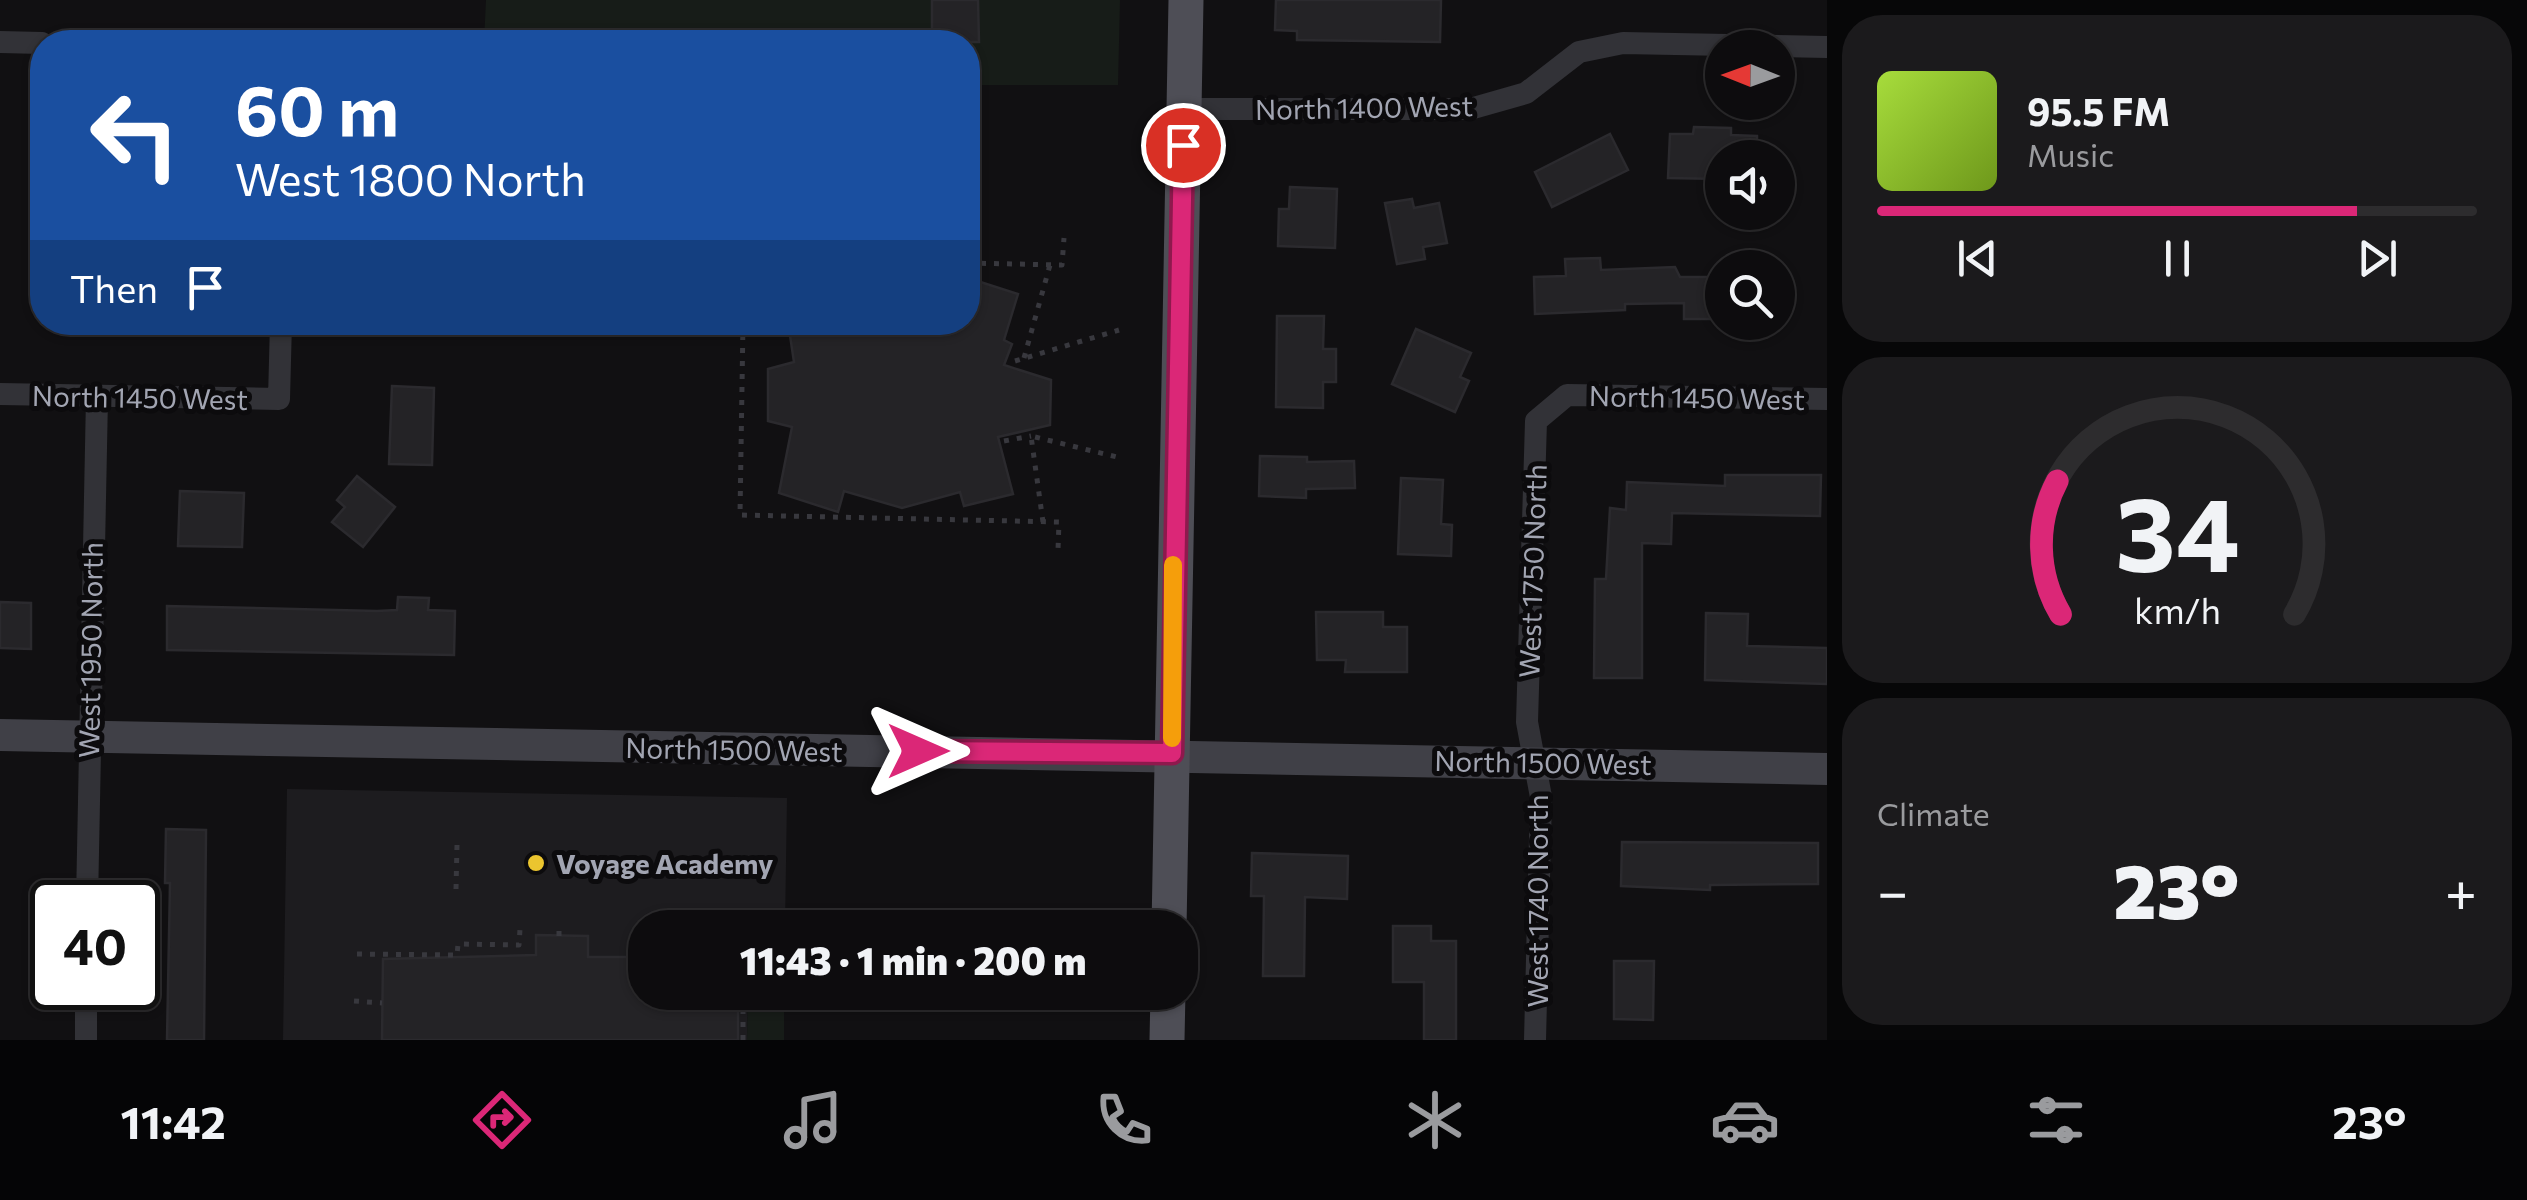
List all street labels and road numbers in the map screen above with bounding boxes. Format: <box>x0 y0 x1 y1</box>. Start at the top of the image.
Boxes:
street label: North 1400 West <box>1255 88 1473 126</box>
street label: North 1450 West <box>32 378 248 416</box>
street label: North 1450 West <box>1589 378 1805 416</box>
street label: West 1750 North <box>1511 464 1553 678</box>
street label: West 1950 North <box>71 542 109 758</box>
street label: North 1500 West <box>625 730 843 768</box>
street label: North 1500 West <box>1434 743 1652 781</box>
street label: West 1740 North <box>1520 795 1554 1007</box>

